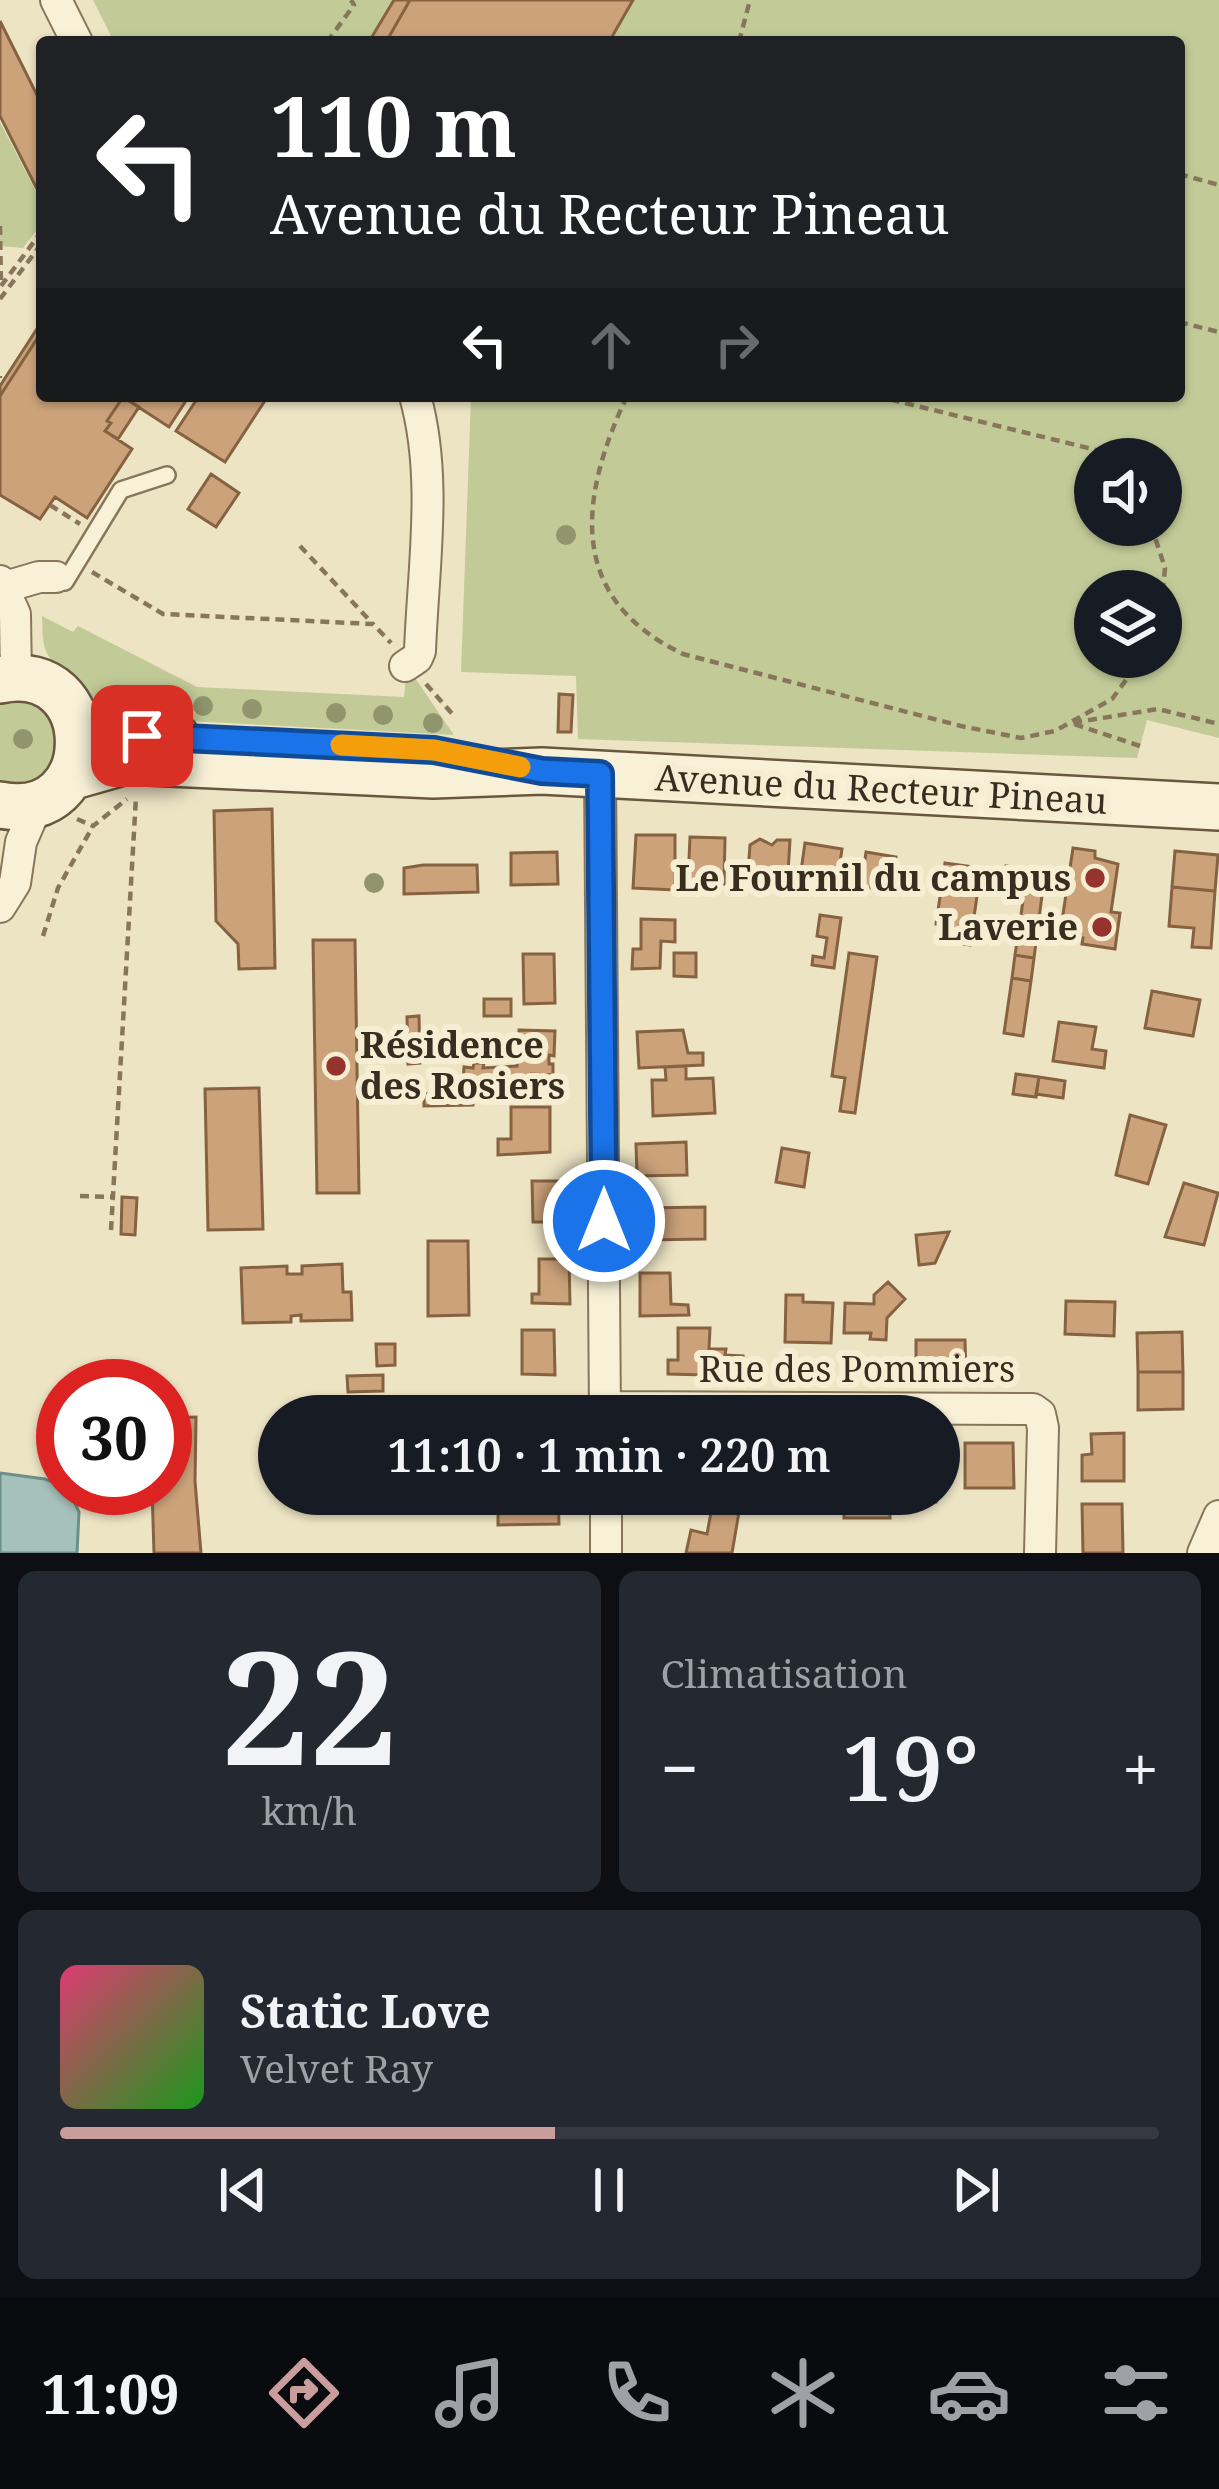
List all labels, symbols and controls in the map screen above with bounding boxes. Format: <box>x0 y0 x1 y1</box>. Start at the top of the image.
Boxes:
text: 110 m <box>270 67 517 182</box>
icon: left <box>72 84 228 240</box>
text: Avenue du Recteur Pineau <box>270 176 949 250</box>
icon: left <box>452 312 518 378</box>
icon: ahead <box>578 312 644 378</box>
icon: right <box>704 312 770 378</box>
map controls <box>1074 438 1182 678</box>
button: sound <box>1074 438 1182 546</box>
button: layers <box>1074 570 1182 678</box>
pin <box>91 685 193 787</box>
icon: arrive <box>109 703 175 769</box>
street label: Avenue du Recteur Pineau <box>654 752 1109 825</box>
place label: Le Fournil du campus <box>676 853 1071 902</box>
marker: Le Fournil du campus <box>1082 865 1108 891</box>
place label: Laverie <box>938 902 1078 951</box>
marker: Laverie <box>1089 914 1115 940</box>
place label: Résidence des Rosiers <box>360 1020 565 1110</box>
marker: Résidence des Rosiers <box>323 1053 349 1079</box>
position arrow <box>541 1158 667 1284</box>
street label: Rue des Pommiers <box>699 1344 1015 1393</box>
speed limit sign: 30 <box>36 1359 192 1515</box>
text: 11:10 · 1 min · 220 m <box>387 1424 831 1485</box>
text: 22 <box>221 1598 397 1811</box>
text: Climatisation <box>661 1646 907 1699</box>
text: 19° <box>842 1705 979 1827</box>
text: − <box>661 1722 699 1812</box>
text: + <box>1122 1722 1159 1812</box>
text: km/h <box>261 1783 357 1836</box>
text: Static Love <box>240 1980 491 2041</box>
text: Velvet Ray <box>240 2041 433 2094</box>
icon: previous <box>210 2157 276 2223</box>
icon: pause <box>576 2157 642 2223</box>
icon: next <box>943 2157 1009 2223</box>
icon: directions <box>262 2351 346 2435</box>
icon: music <box>428 2351 512 2435</box>
icon: phone <box>595 2351 679 2435</box>
icon: climate <box>761 2351 845 2435</box>
icon: car <box>927 2351 1011 2435</box>
icon: filters <box>1094 2351 1178 2435</box>
text: 11:09 <box>41 2356 180 2430</box>

